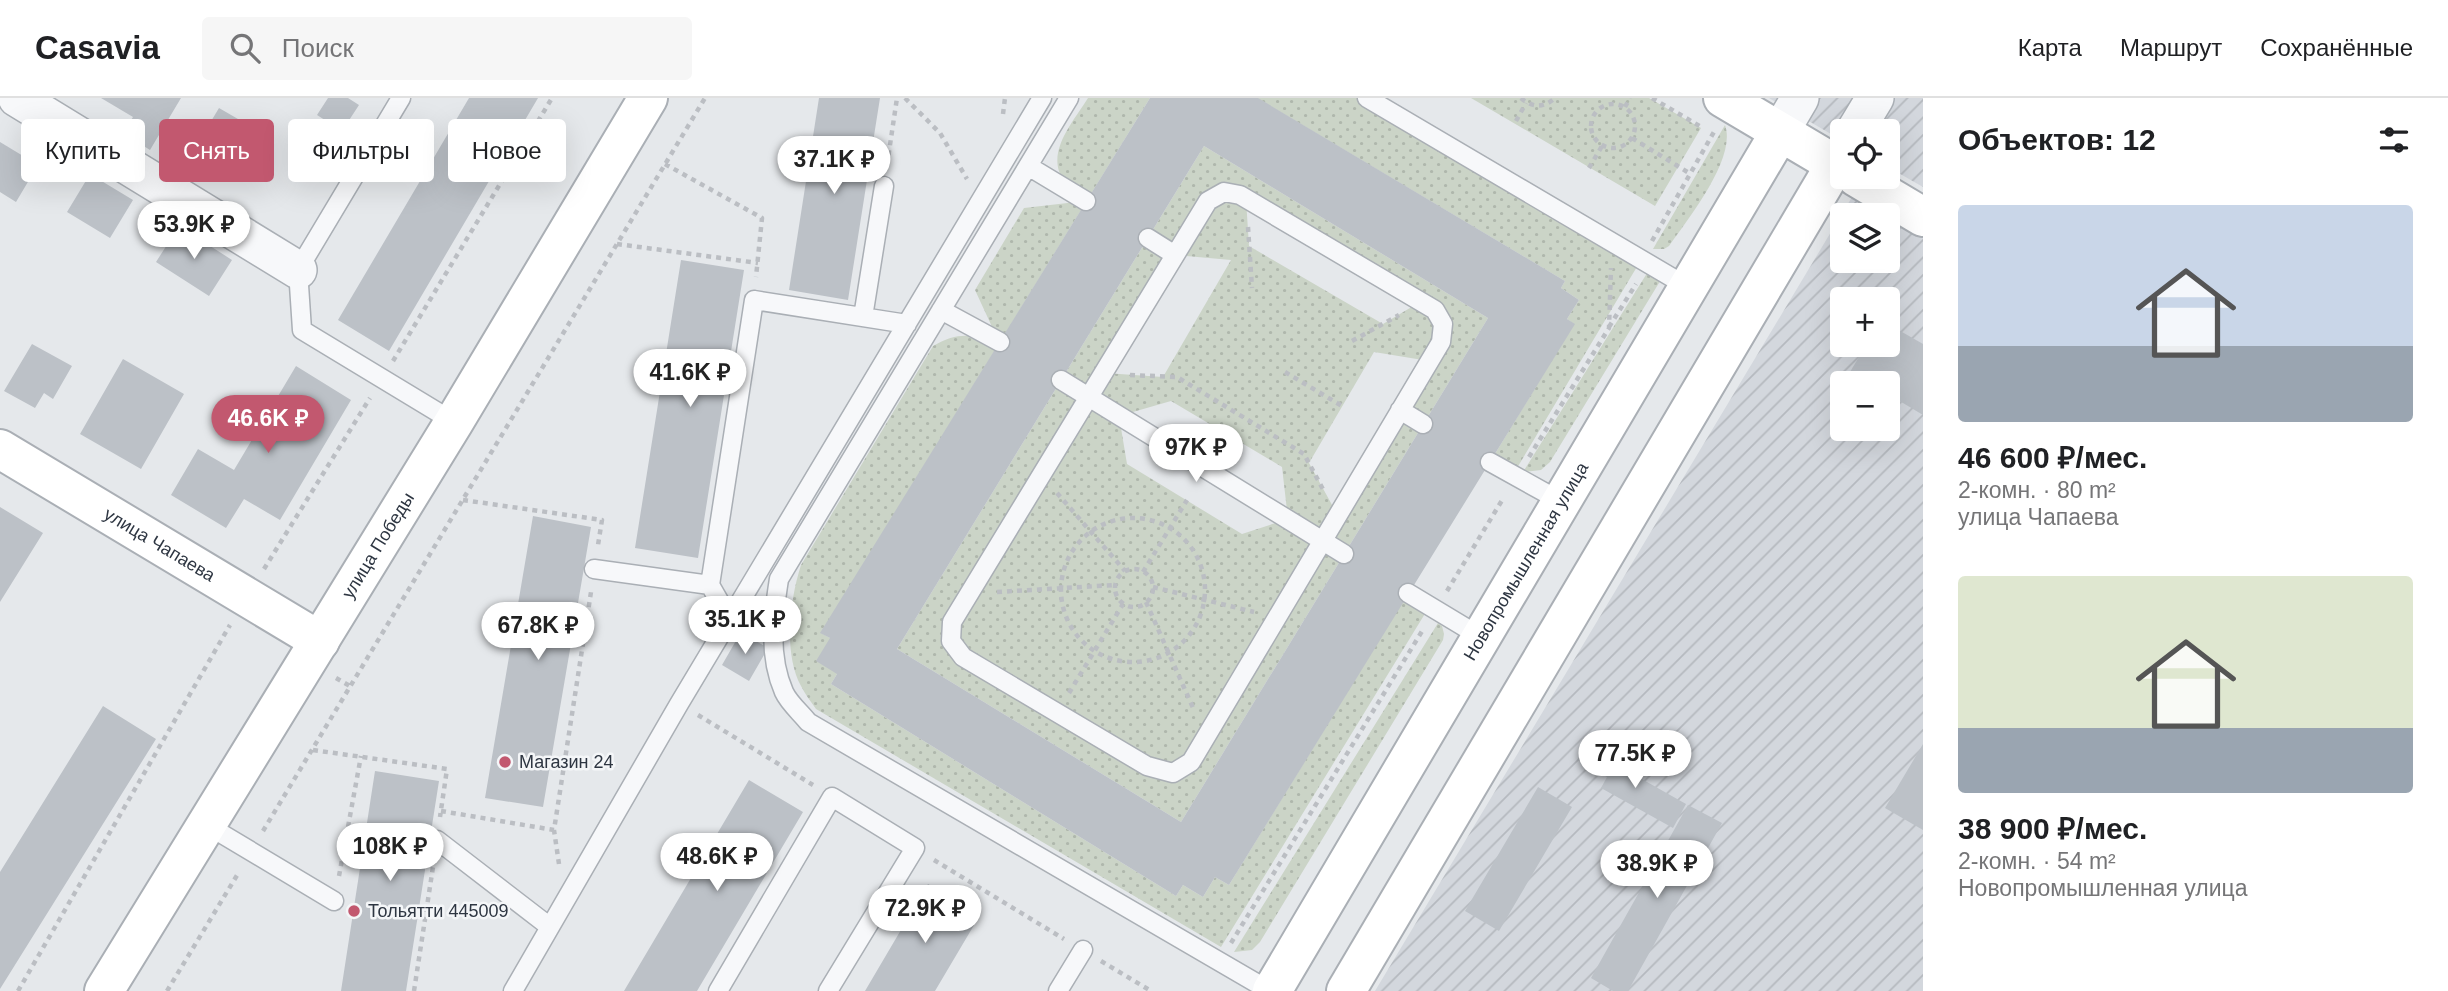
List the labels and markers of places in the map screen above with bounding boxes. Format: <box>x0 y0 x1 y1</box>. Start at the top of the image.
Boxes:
pin: 37.1K ₽ <box>769 136 899 196</box>
pin: 53.9K ₽ <box>129 202 259 261</box>
pin: 41.6K ₽ <box>625 350 755 409</box>
pin: 46.6K ₽ <box>203 396 333 455</box>
pin: 97K ₽ <box>1147 424 1245 484</box>
pin: 35.1K ₽ <box>680 596 810 656</box>
pin: 67.8K ₽ <box>473 602 603 662</box>
pin: 77.5K ₽ <box>1570 730 1700 790</box>
place label: Магазин 24 <box>519 752 613 772</box>
marker: Магазин 24 <box>497 754 513 770</box>
pin: 108K ₽ <box>333 824 447 883</box>
pin: 48.6K ₽ <box>652 834 782 893</box>
pin: 38.9K ₽ <box>1592 840 1722 900</box>
pin: 72.9K ₽ <box>860 886 990 945</box>
place label: Тольятти 445009 <box>368 901 508 921</box>
marker: Тольятти 445009 <box>346 903 362 919</box>

